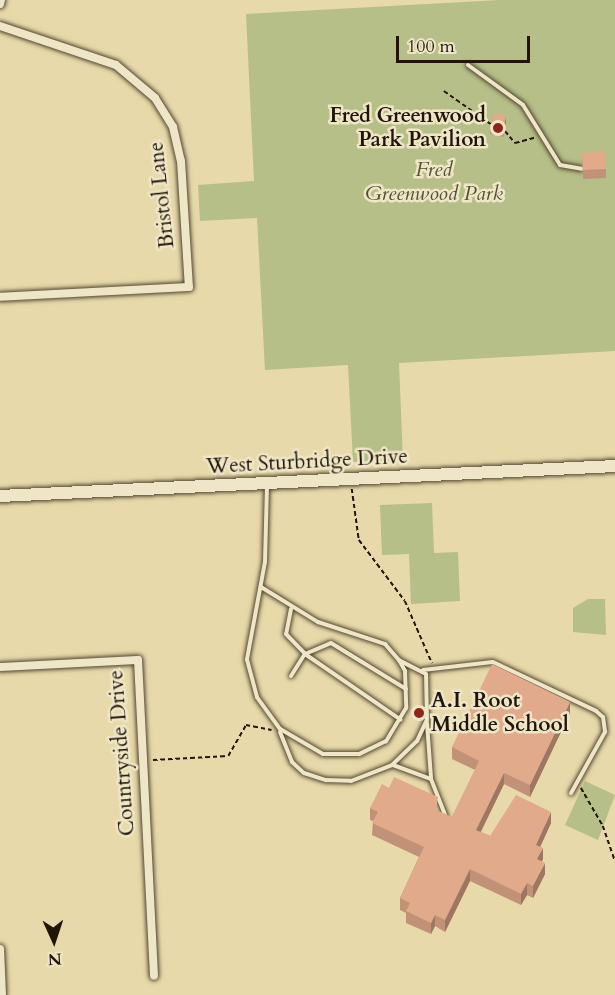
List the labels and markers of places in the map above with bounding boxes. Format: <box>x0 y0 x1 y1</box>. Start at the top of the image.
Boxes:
place label: Fred Greenwood Park Pavilion <box>330 103 486 153</box>
marker: Fred Greenwood Park Pavilion <box>491 121 505 135</box>
place label: A.I. Root Middle School <box>431 688 569 738</box>
marker: A.I. Root Middle School <box>412 706 426 720</box>

